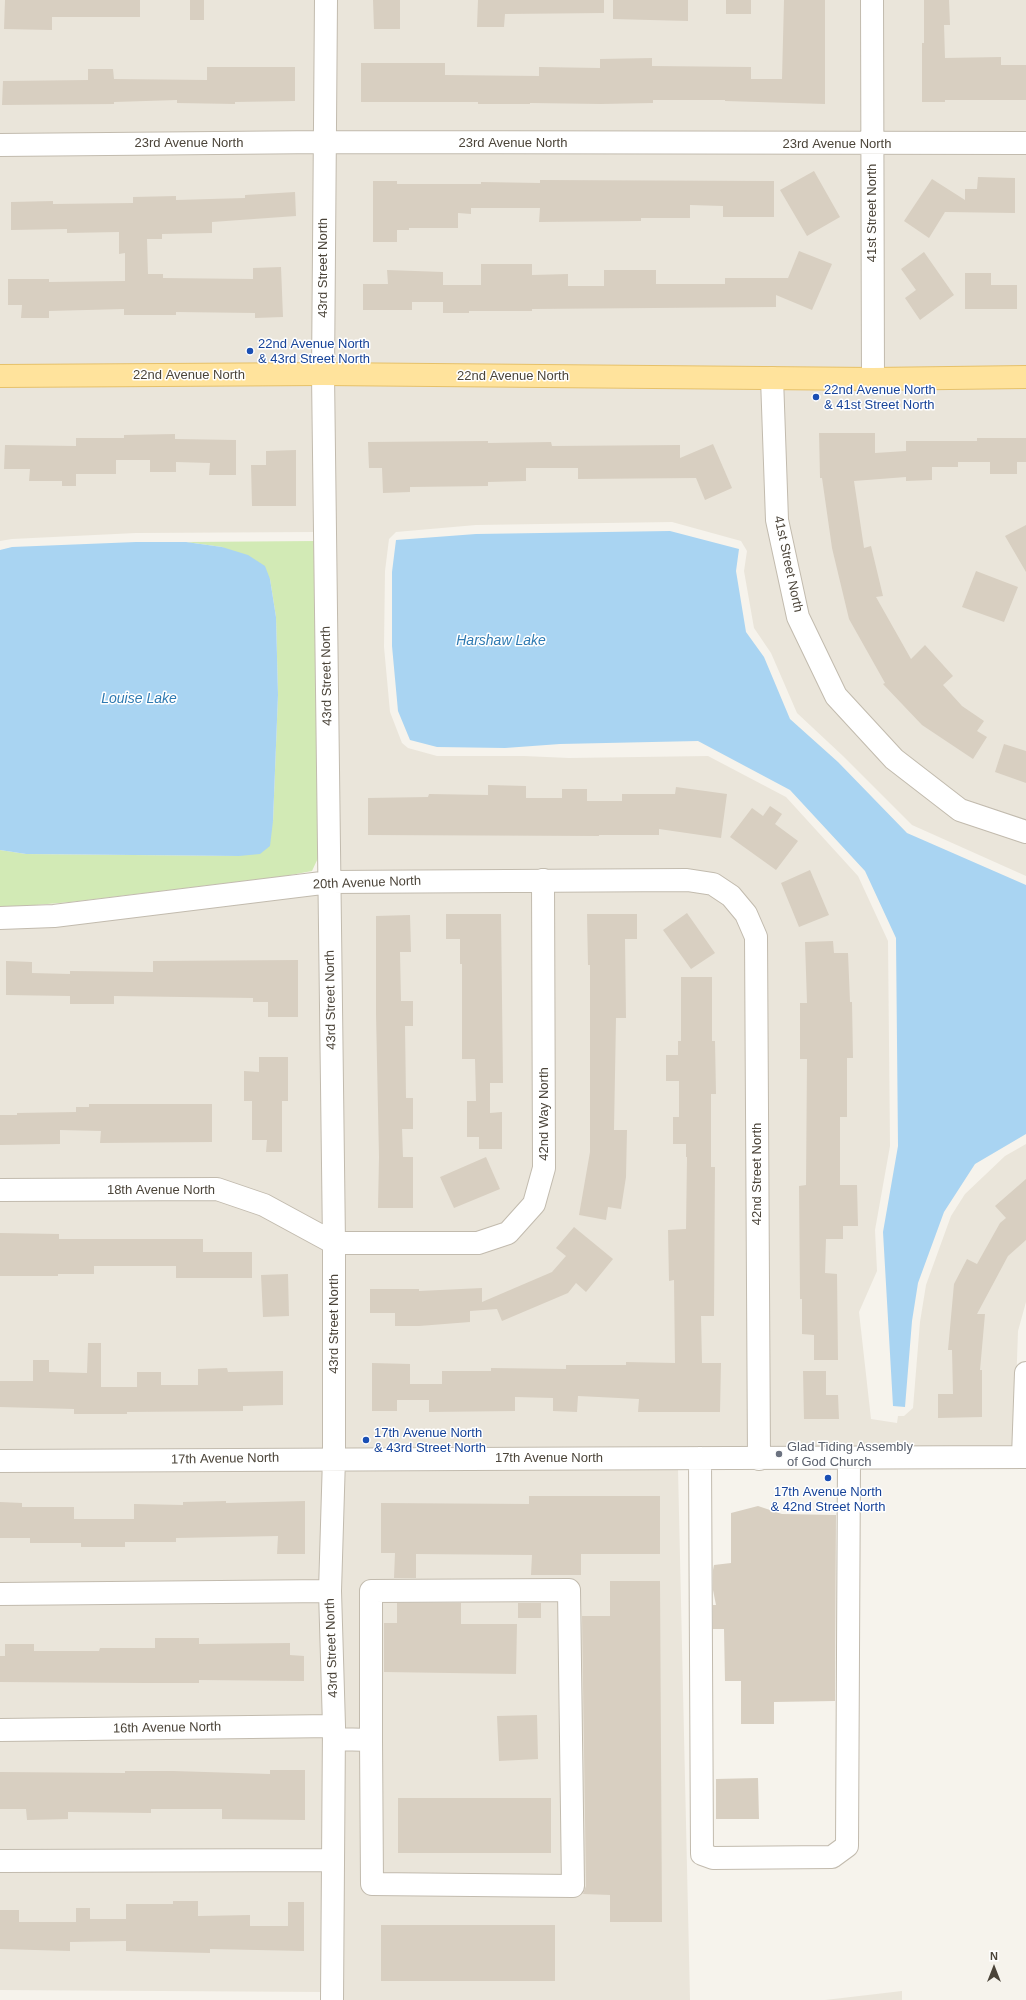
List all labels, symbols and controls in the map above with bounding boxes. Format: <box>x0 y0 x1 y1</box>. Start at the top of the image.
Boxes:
street label: 23rd Avenue North <box>135 135 243 151</box>
street label: 23rd Avenue North <box>459 135 567 151</box>
street label: 23rd Avenue North <box>783 136 891 152</box>
street label: 41st Street North <box>864 164 880 262</box>
street label: 43rd Street North <box>315 218 331 318</box>
place label: 22nd Avenue North & 43rd Street North <box>258 336 370 367</box>
marker: 22nd Avenue North & 43rd Street North <box>245 346 255 356</box>
street label: 22nd Avenue North <box>133 367 245 383</box>
street label: 22nd Avenue North <box>457 368 569 384</box>
place label: 22nd Avenue North & 41st Street North <box>824 382 936 413</box>
marker: 22nd Avenue North & 41st Street North <box>811 392 821 402</box>
street label: 41st Street North <box>770 514 806 614</box>
street label: 43rd Street North <box>318 626 336 726</box>
water label: Harshaw Lake <box>456 633 546 649</box>
water label: Louise Lake <box>101 691 177 707</box>
street label: 20th Avenue North <box>313 873 421 893</box>
street label: 43rd Street North <box>322 950 340 1050</box>
street label: 42nd Way North <box>536 1067 552 1161</box>
street label: 42nd Street North <box>749 1123 765 1225</box>
street label: 18th Avenue North <box>107 1182 215 1198</box>
street label: 43rd Street North <box>326 1274 342 1374</box>
place label: 17th Avenue North & 43rd Street North <box>374 1425 486 1456</box>
marker: 17th Avenue North & 43rd Street North <box>361 1435 371 1445</box>
place label: Glad Tiding Assembly of God Church <box>787 1439 913 1470</box>
marker: Glad Tiding Assembly of God Church <box>774 1449 784 1459</box>
street label: 17th Avenue North <box>171 1450 279 1468</box>
street label: 17th Avenue North <box>495 1450 603 1466</box>
marker: 17th Avenue North & 42nd Street North <box>823 1473 833 1483</box>
place label: 17th Avenue North & 42nd Street North <box>771 1484 885 1515</box>
street label: 43rd Street North <box>322 1598 342 1698</box>
street label: 16th Avenue North <box>113 1719 221 1737</box>
north arrow <box>974 1948 1014 1988</box>
text: N <box>990 1950 998 1962</box>

